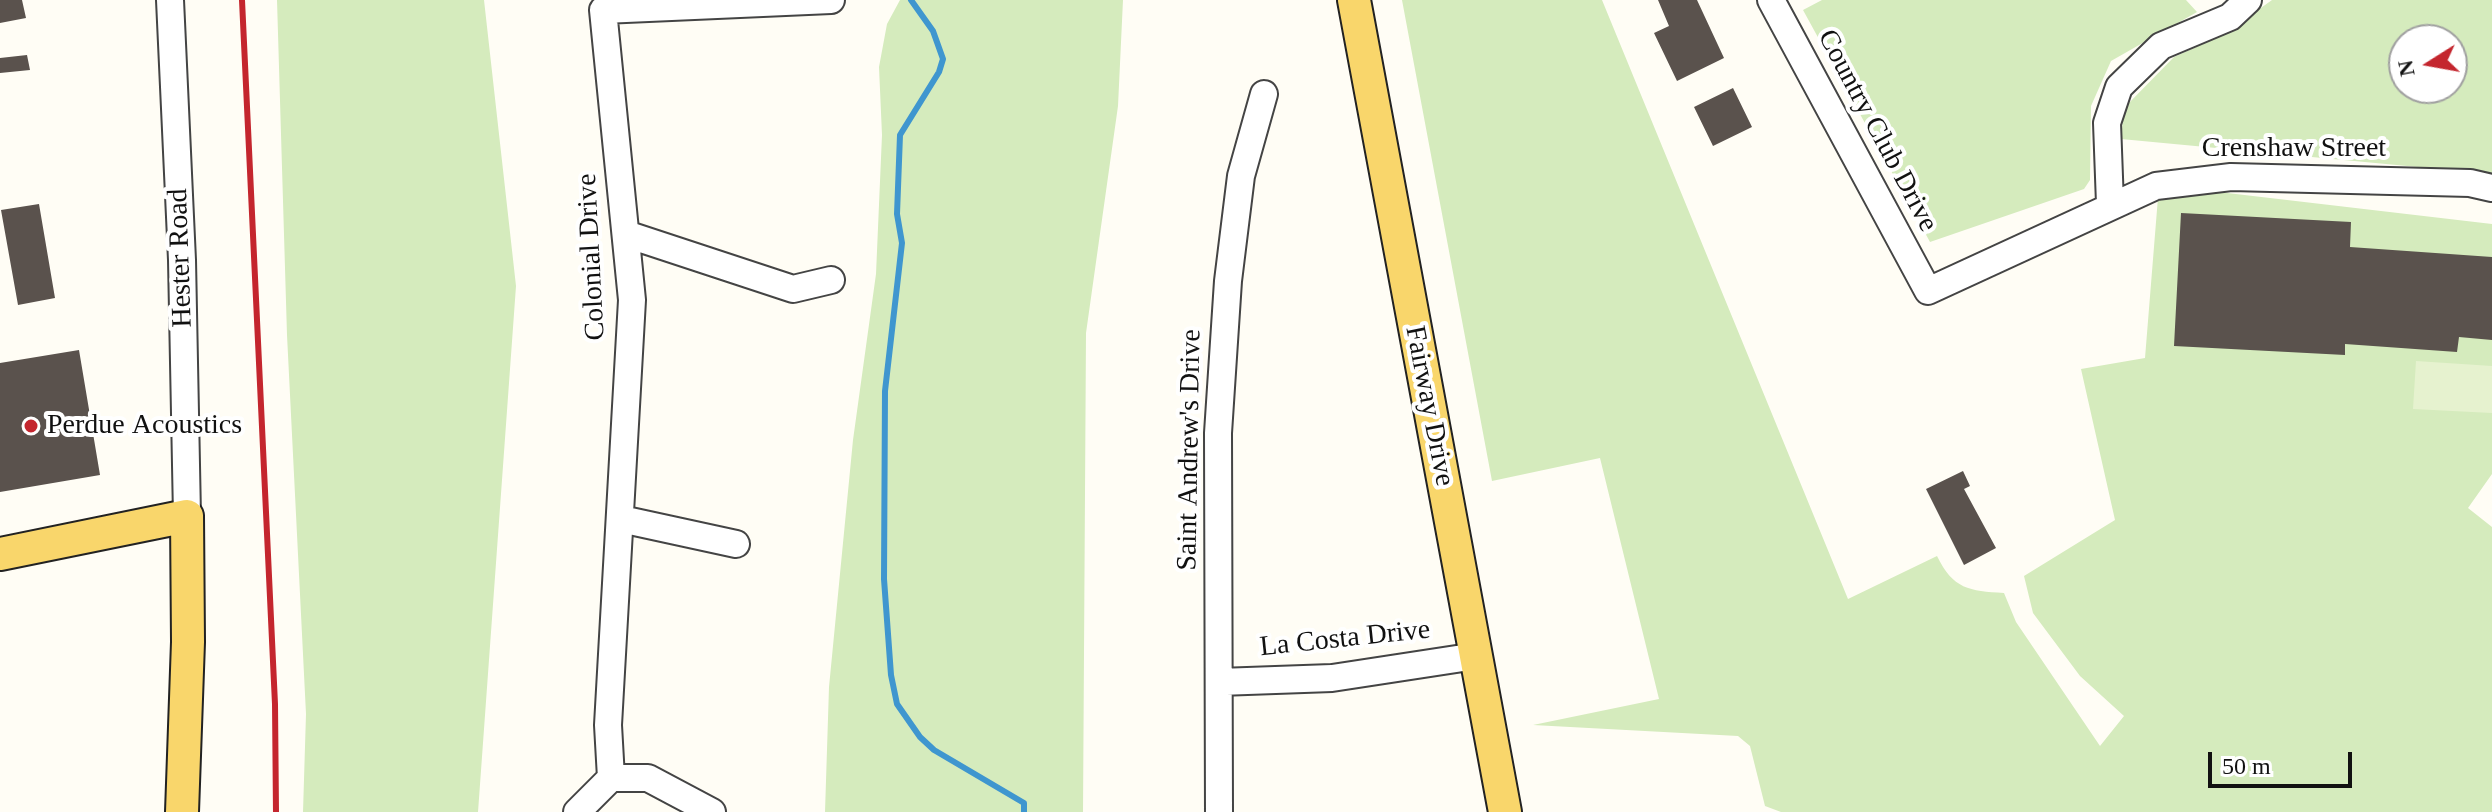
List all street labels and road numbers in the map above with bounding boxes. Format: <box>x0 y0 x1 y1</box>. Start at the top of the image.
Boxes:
street label: Country Club Drive <box>1810 24 1944 238</box>
street label: Crenshaw Street <box>2202 132 2386 166</box>
street label: Colonial Drive <box>571 173 613 341</box>
street label: Hester Road <box>162 188 200 328</box>
street label: Fairway Drive <box>1397 323 1461 489</box>
street label: Saint Andrew's Drive <box>1171 329 1209 571</box>
street label: La Costa Drive <box>1258 613 1432 665</box>

